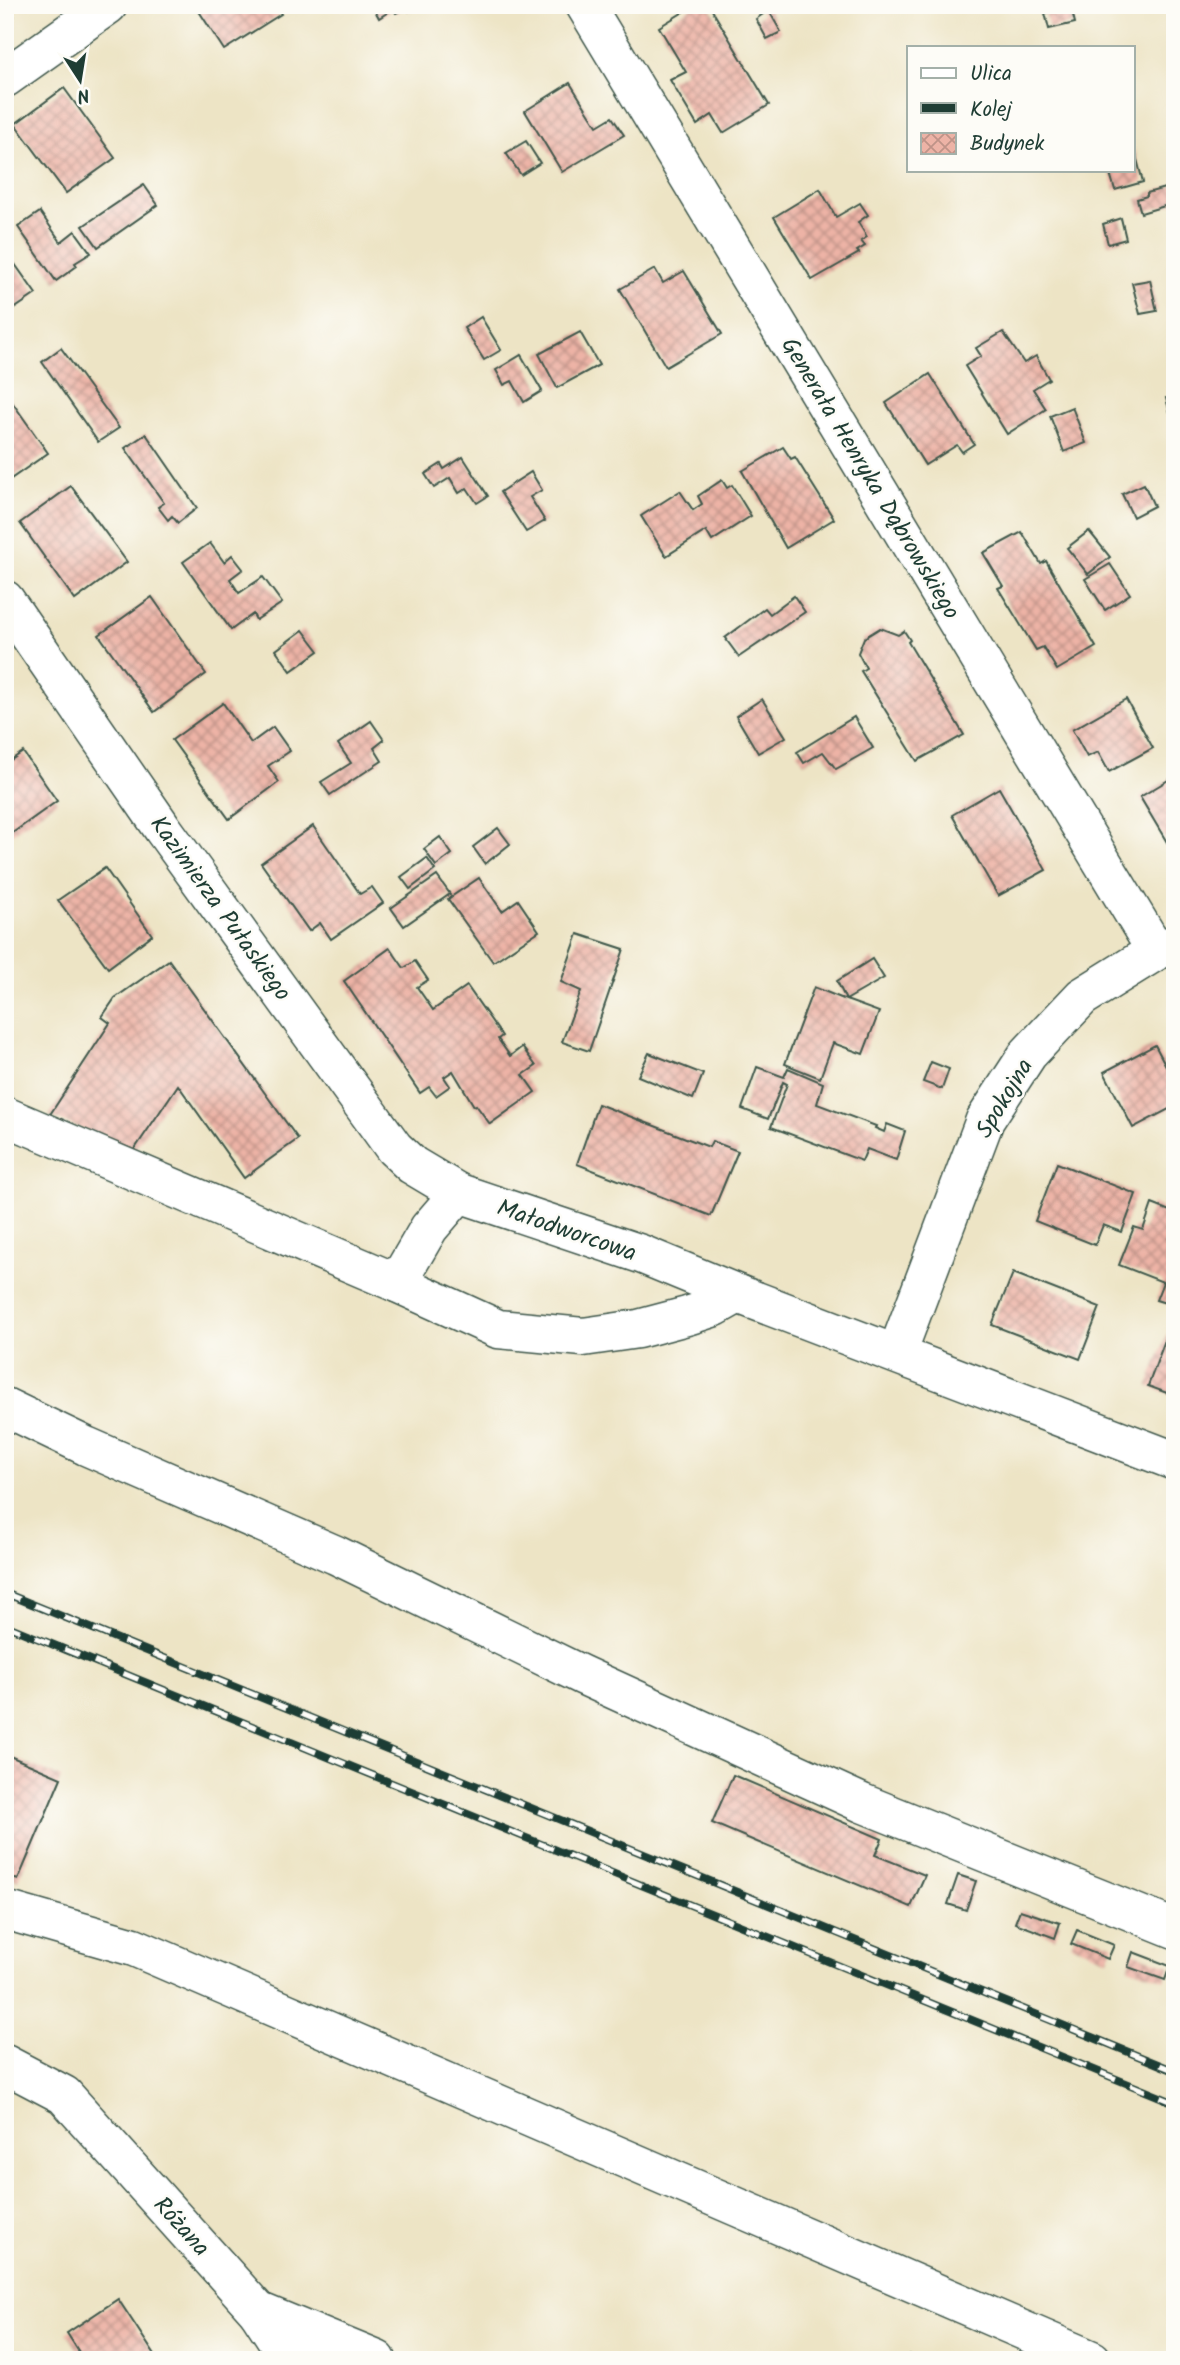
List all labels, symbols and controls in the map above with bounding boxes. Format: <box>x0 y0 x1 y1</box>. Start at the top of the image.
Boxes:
north arrow <box>46 46 116 116</box>
legend <box>907 46 1134 172</box>
text: Ulica <box>970 58 1012 91</box>
text: N <box>74 79 92 111</box>
text: Kolej <box>970 94 1013 127</box>
text: Budynek <box>970 128 1044 161</box>
street label: Generała Henryka Dąbrowskiego <box>770 330 970 628</box>
street label: Kazimierza Pułaskiego <box>139 808 301 1010</box>
street label: Spokojna <box>966 1051 1045 1146</box>
street label: Małodworcowa <box>491 1189 642 1274</box>
street label: Różana <box>143 2188 219 2266</box>

